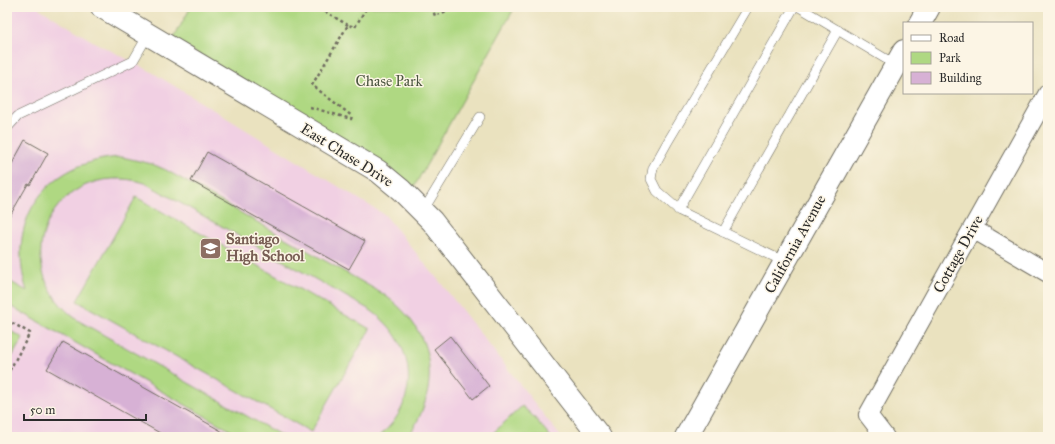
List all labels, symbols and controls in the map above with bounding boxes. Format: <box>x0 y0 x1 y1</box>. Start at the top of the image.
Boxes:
legend <box>903 22 1033 94</box>
text: Road <box>939 31 965 45</box>
text: Park <box>939 51 961 65</box>
text: Building <box>939 71 982 86</box>
park label: Chase Park <box>356 72 423 90</box>
street label: East Chase Drive <box>297 119 397 191</box>
street label: California Avenue <box>761 192 829 296</box>
street label: Cottage Drive <box>929 212 987 296</box>
place label: Santiago High School <box>226 230 305 266</box>
school or university icon: Santiago High School <box>197 235 223 261</box>
scale bar <box>24 396 146 422</box>
text: 50 m <box>30 403 55 417</box>

